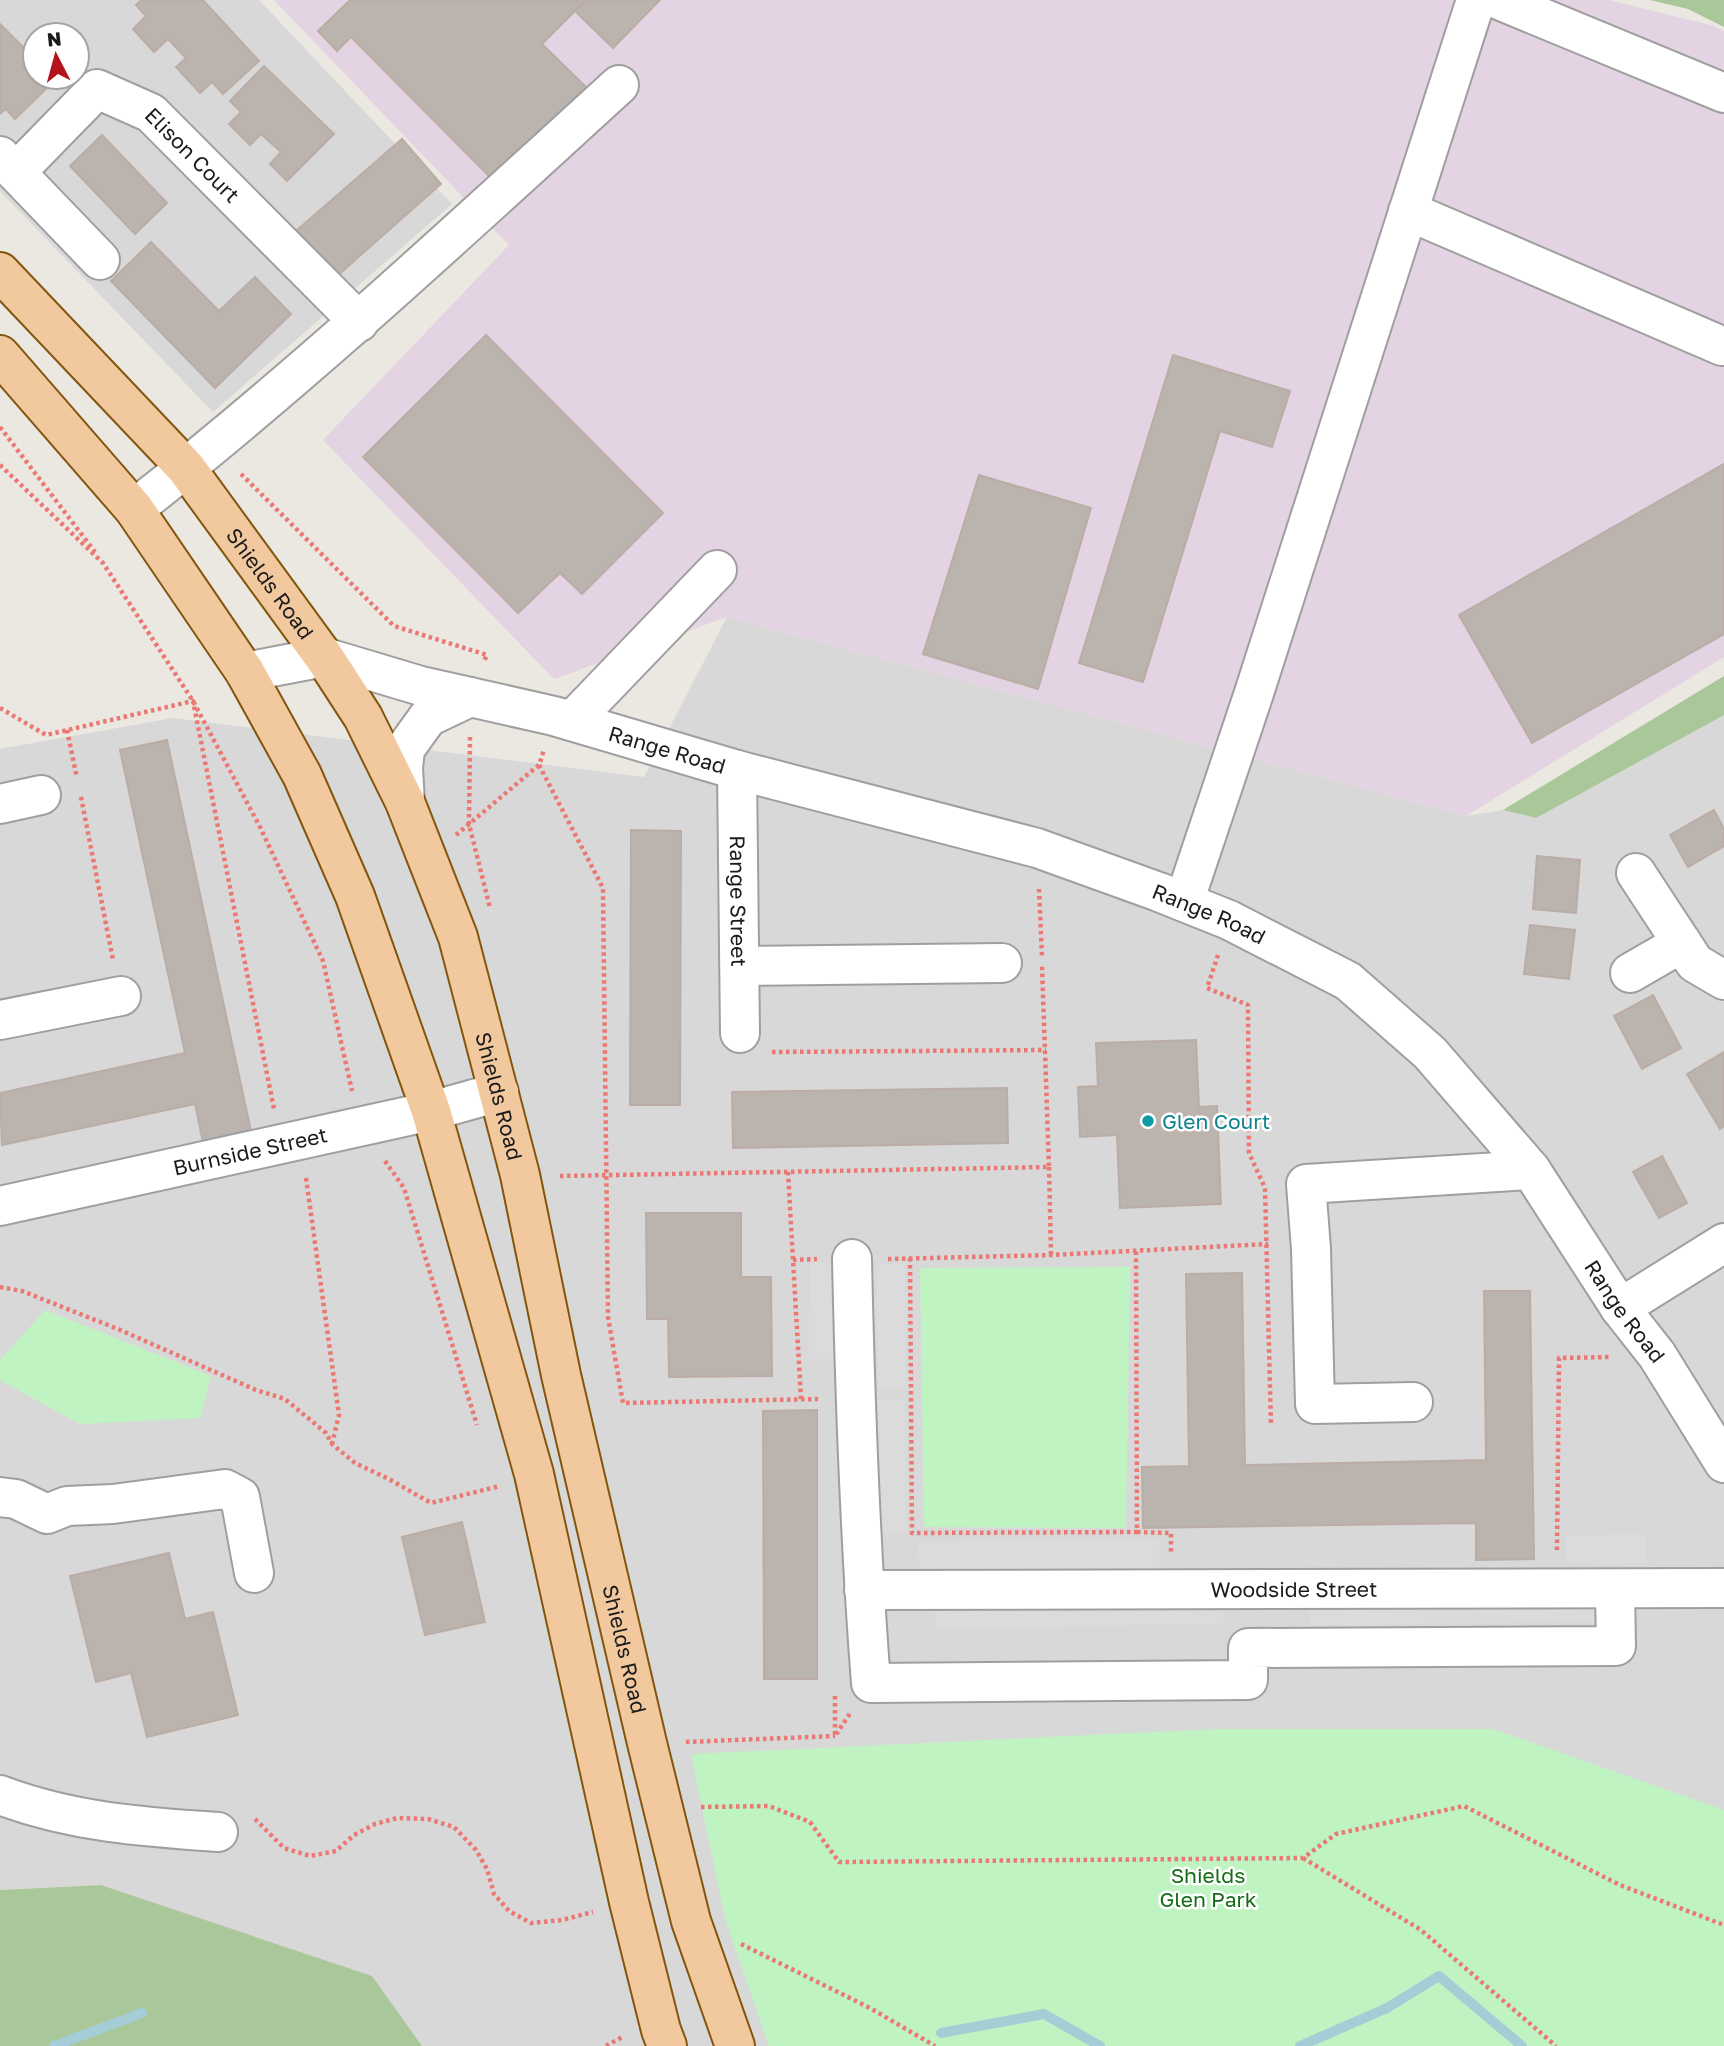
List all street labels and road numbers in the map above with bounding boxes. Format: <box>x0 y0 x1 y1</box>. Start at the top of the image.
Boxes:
street label: Elison Court <box>140 102 245 208</box>
street label: Shields Road <box>221 523 319 644</box>
street label: Range Road <box>606 720 729 779</box>
street label: Range Street <box>725 835 752 967</box>
street label: Range Road <box>1149 878 1270 950</box>
street label: Shields Road <box>470 1029 529 1163</box>
street label: Burnside Street <box>170 1121 330 1181</box>
street label: Range Road <box>1579 1255 1671 1368</box>
street label: Woodside Street <box>1211 1576 1377 1602</box>
street label: Shields Road <box>597 1582 653 1716</box>

